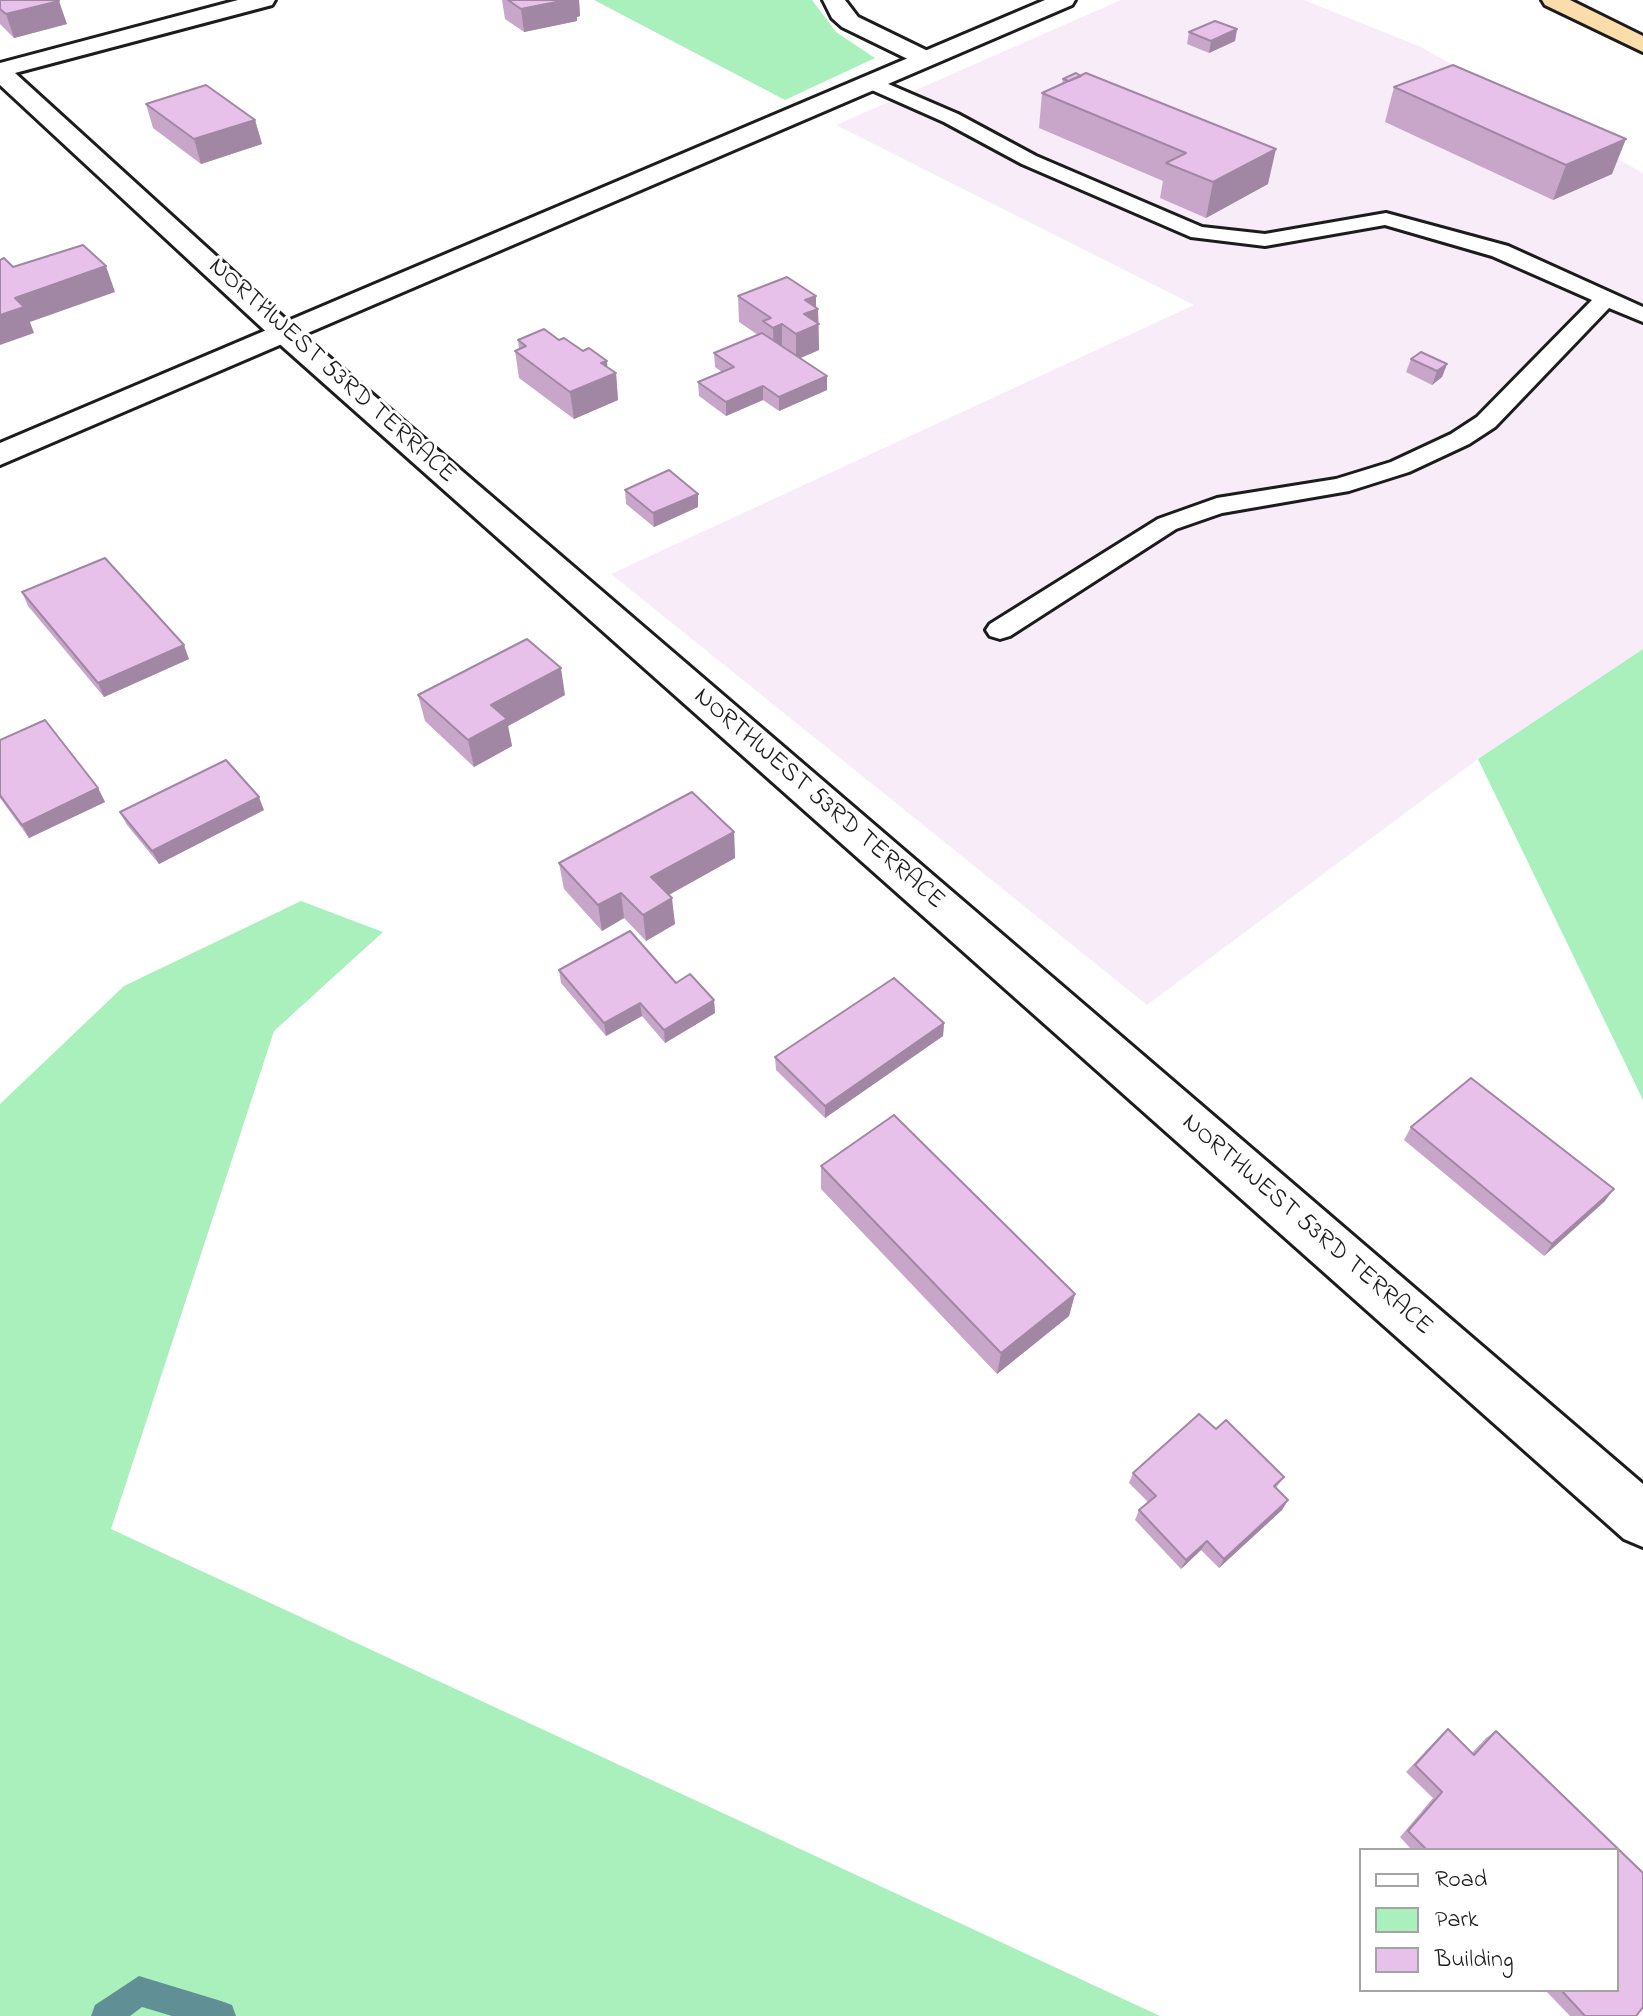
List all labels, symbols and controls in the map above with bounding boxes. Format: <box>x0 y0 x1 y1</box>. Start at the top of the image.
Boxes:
street label: NORTHWEST 53RD TERRACE <box>201 253 461 491</box>
street label: NORTHWEST 53RD TERRACE <box>686 682 950 918</box>
street label: NORTHWEST 53RD TERRACE <box>1174 1108 1438 1344</box>
legend <box>1359 1848 1619 1992</box>
text: Road <box>1435 1863 1487 1898</box>
text: Park <box>1435 1903 1478 1938</box>
text: Building <box>1435 1943 1514 1978</box>

